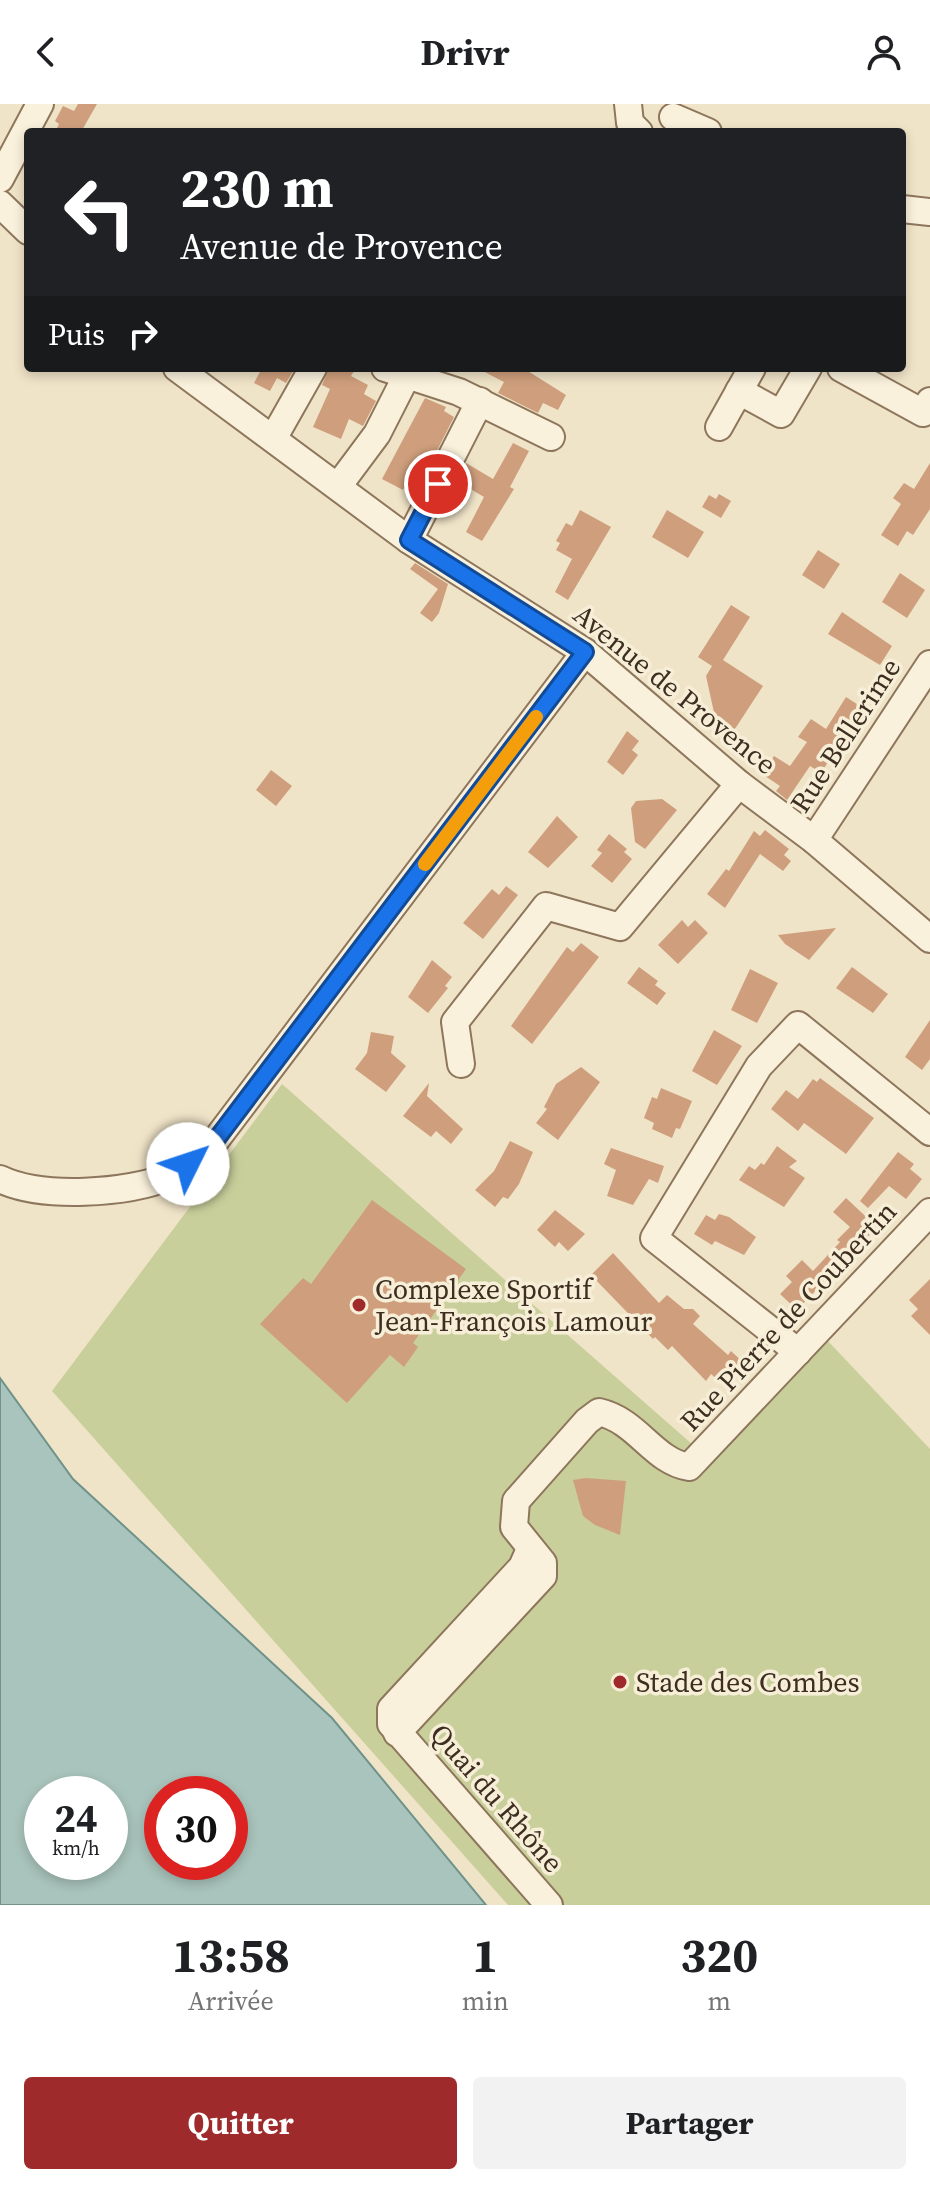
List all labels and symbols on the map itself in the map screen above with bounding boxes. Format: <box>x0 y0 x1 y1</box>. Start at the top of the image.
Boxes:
pin <box>404 450 472 518</box>
street label: Avenue de Provence <box>565 595 785 783</box>
street label: Rue Bellerime <box>781 650 909 820</box>
position arrow <box>146 1122 230 1206</box>
street label: Rue Pierre de Coubertin <box>671 1193 905 1439</box>
place label: Complexe Sportif Jean-François Lamour <box>374 1270 652 1340</box>
marker: Complexe Sportif Jean-François Lamour <box>350 1296 368 1314</box>
place label: Stade des Combes <box>636 1663 860 1701</box>
marker: Stade des Combes <box>611 1673 629 1691</box>
street label: Quai du Rhône <box>422 1716 572 1880</box>
speed limit sign: 30 <box>144 1776 248 1880</box>

